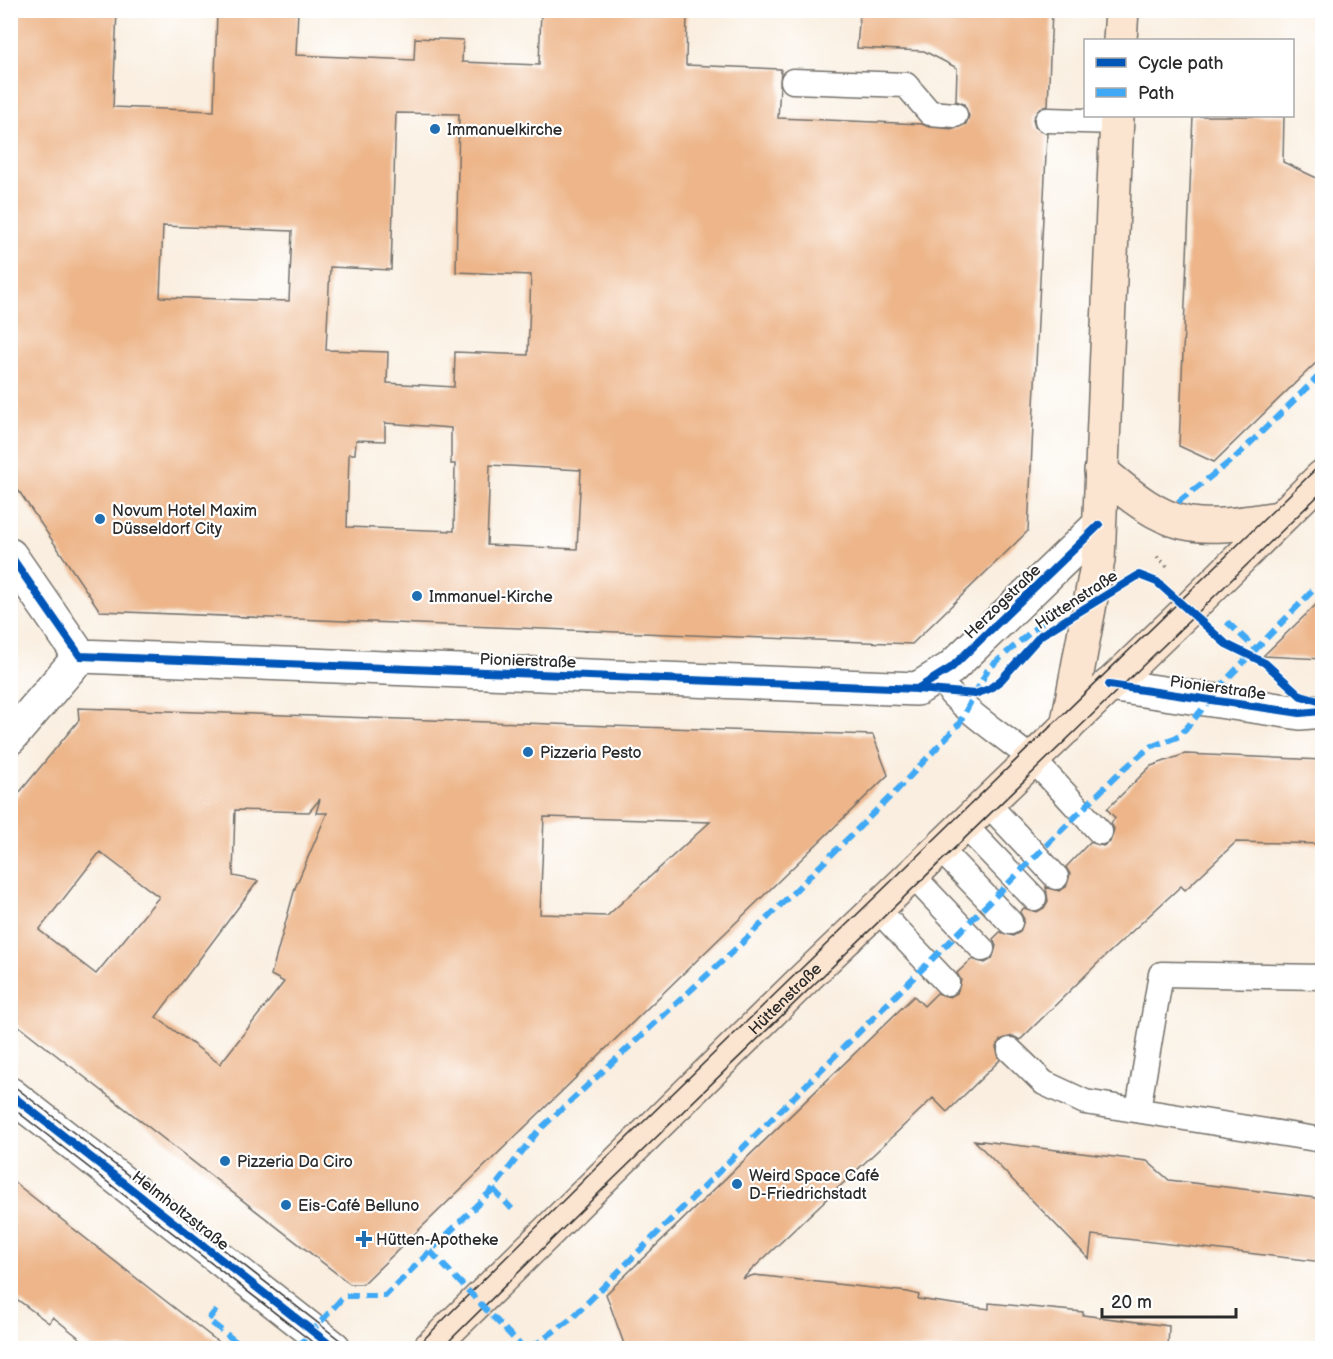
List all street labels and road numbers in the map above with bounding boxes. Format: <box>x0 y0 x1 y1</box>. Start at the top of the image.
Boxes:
street label: Herzogstraße <box>961 561 1046 643</box>
street label: Hüttenstraße <box>1032 566 1122 634</box>
street label: Pionierstraße <box>479 650 577 673</box>
street label: Pionierstraße <box>1169 672 1267 705</box>
street label: Hüttenstraße <box>745 959 826 1039</box>
street label: Helmholtzstraße <box>128 1167 233 1255</box>

